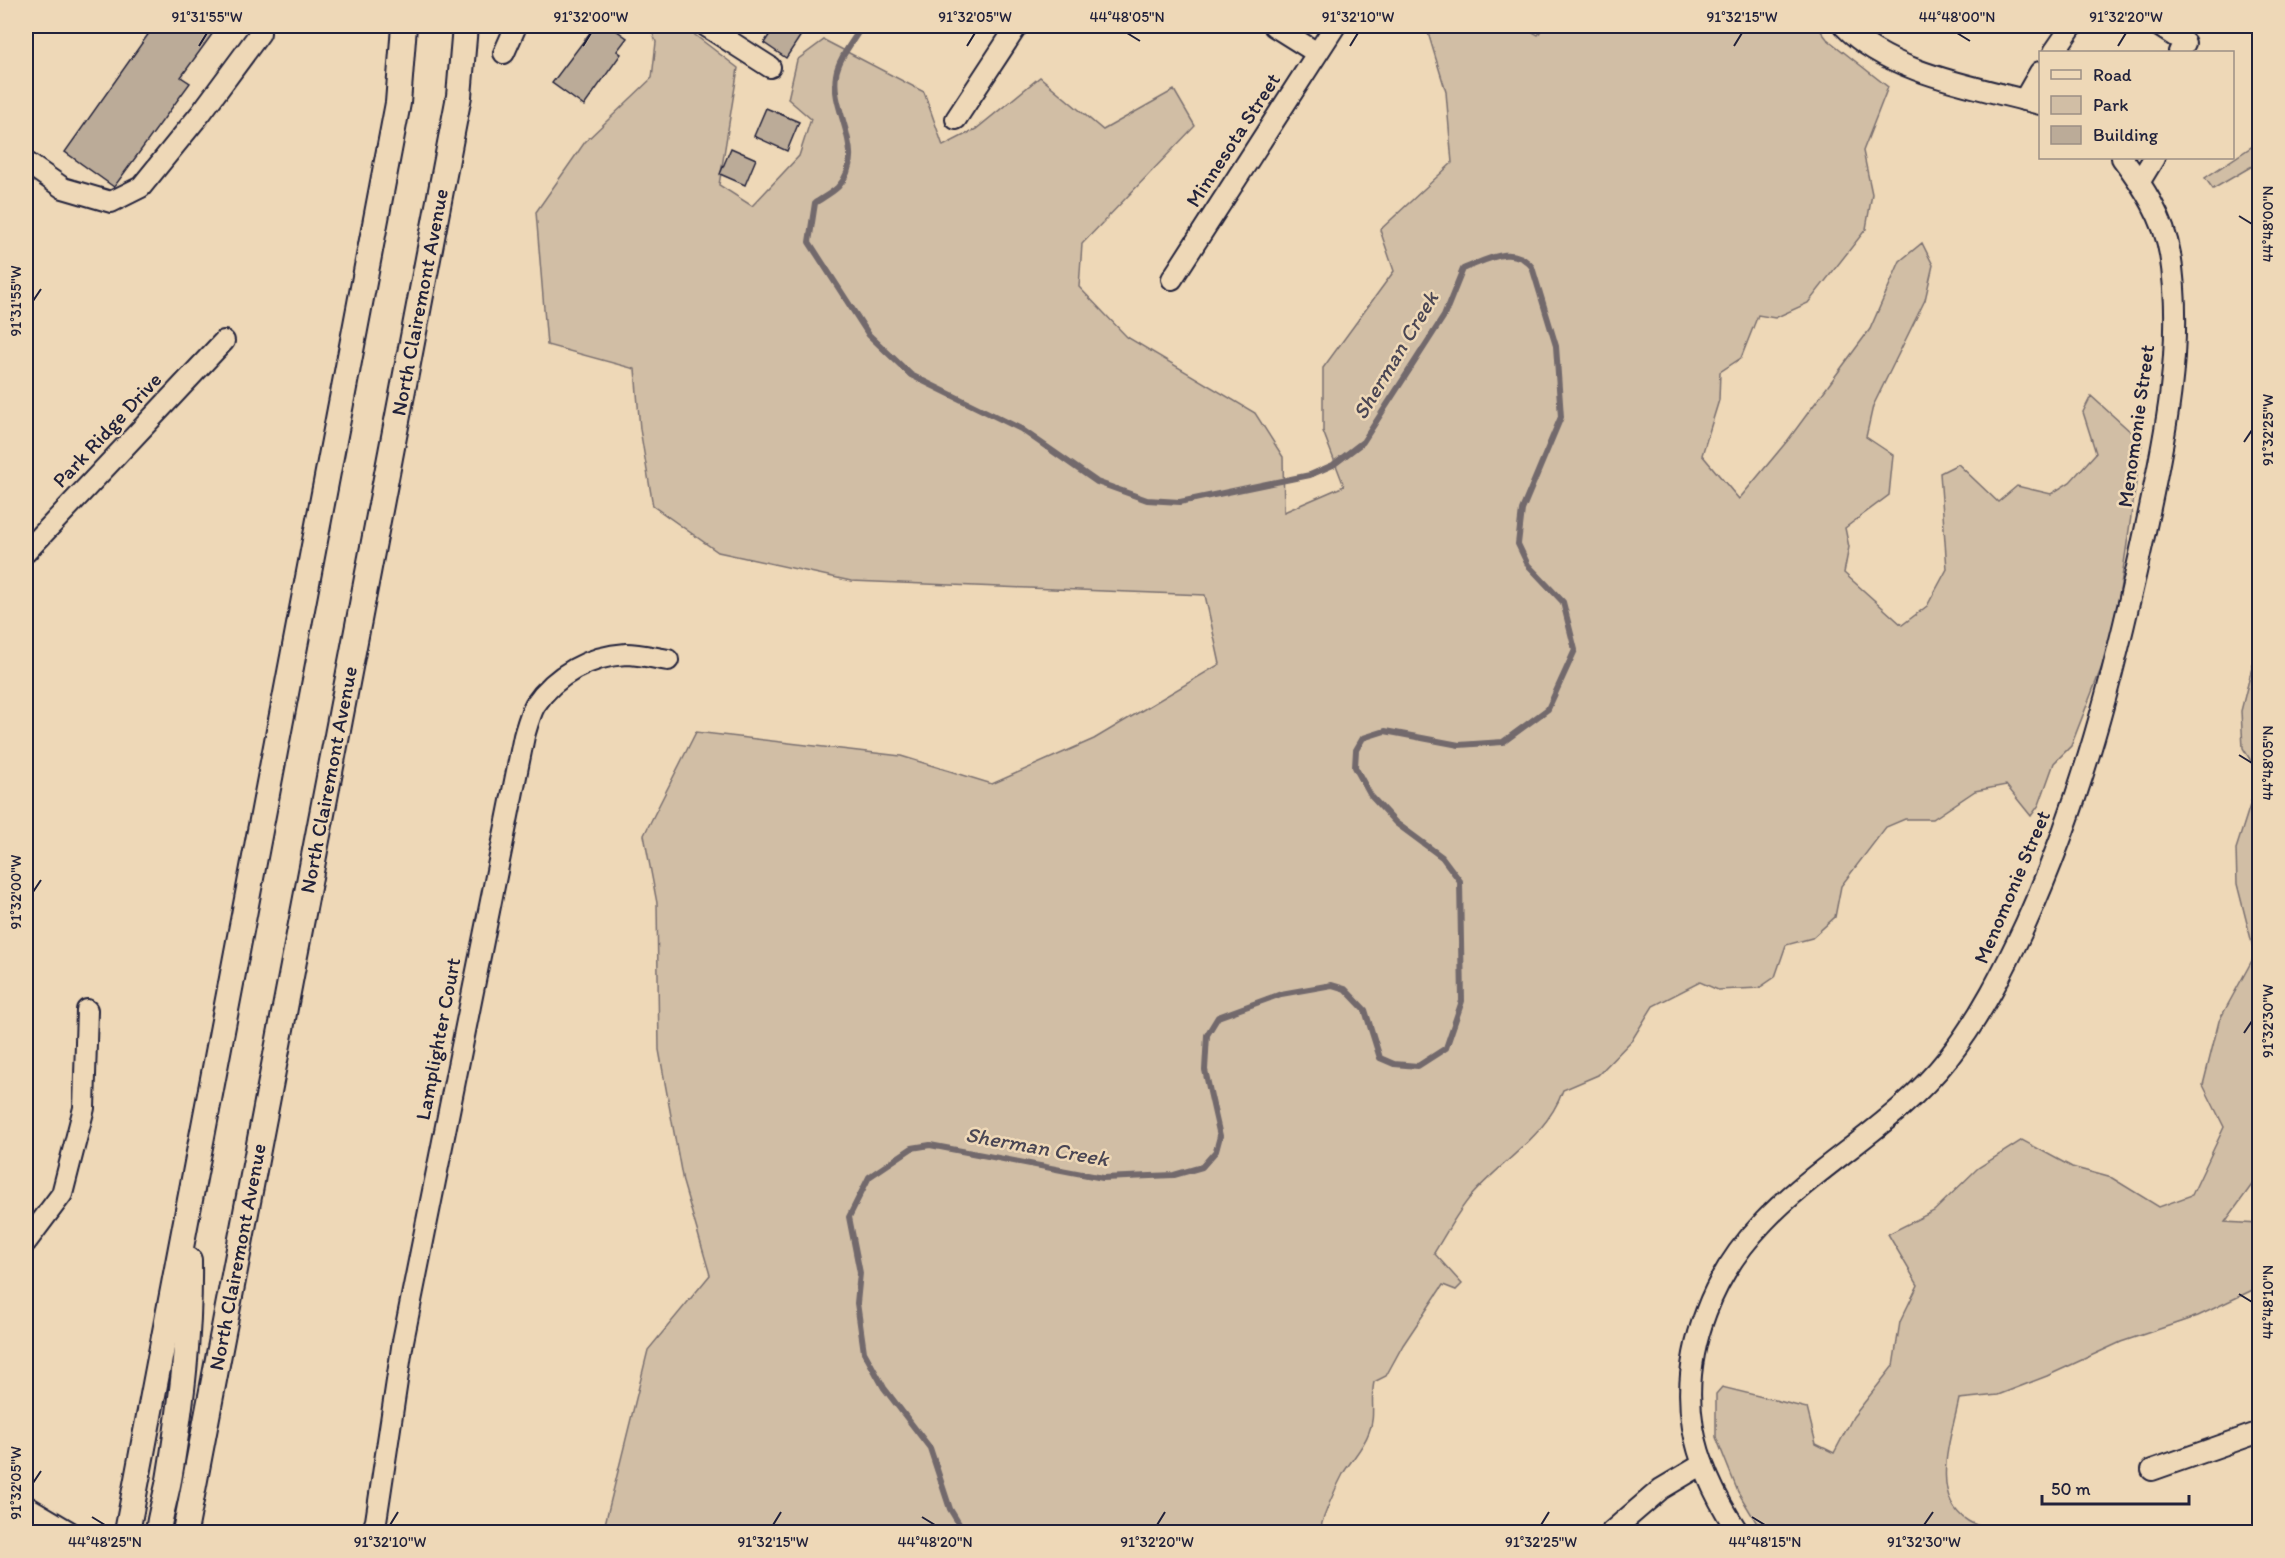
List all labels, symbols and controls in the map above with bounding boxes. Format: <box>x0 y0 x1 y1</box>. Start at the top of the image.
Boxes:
text: 91°31'55"W <box>171 8 243 26</box>
text: 91°32'00"W <box>554 8 629 26</box>
text: 91°32'05"W <box>938 8 1012 26</box>
text: 44°48'05"N <box>1089 8 1165 26</box>
text: 91°32'10"W <box>1322 8 1394 26</box>
text: 91°32'15"W <box>1706 8 1778 26</box>
text: 44°48'00"N <box>1919 8 1995 26</box>
text: 91°32'20"W <box>2089 8 2163 26</box>
legend <box>2039 51 2234 159</box>
text: Road <box>2093 64 2132 86</box>
street label: Minnesota Street <box>1180 68 1285 211</box>
text: Park <box>2093 94 2128 116</box>
text: Building <box>2093 124 2159 146</box>
street label: North Clairemont Avenue <box>385 186 453 418</box>
text: 44°48'00"N <box>2259 186 2277 262</box>
text: 91°31'55"W <box>7 265 25 337</box>
water label: Sherman Creek <box>1347 285 1445 424</box>
street label: Menomonie Street <box>2112 343 2159 509</box>
street label: Park Ridge Drive <box>47 367 166 492</box>
text: 91°32'25"W <box>2259 394 2277 466</box>
street label: North Clairemont Avenue <box>294 664 362 895</box>
text: 44°48'05"N <box>2259 725 2277 801</box>
street label: Menomonie Street <box>1968 806 2055 967</box>
text: 91°32'00"W <box>7 854 25 929</box>
street label: Lamplighter Court <box>409 955 466 1122</box>
text: 91°32'30"W <box>2259 984 2277 1058</box>
water label: Sherman Creek <box>963 1121 1112 1173</box>
street label: North Clairemont Avenue <box>203 1141 271 1372</box>
text: 44°48'10"N <box>2259 1265 2277 1339</box>
text: 91°32'05"W <box>7 1446 25 1520</box>
scale bar <box>2042 1468 2189 1506</box>
text: 50 m <box>2051 1478 2091 1500</box>
text: 44°48'25"N <box>68 1533 142 1551</box>
text: 91°32'10"W <box>354 1533 426 1551</box>
text: 91°32'15"W <box>737 1533 809 1551</box>
text: 44°48'20"N <box>897 1533 973 1551</box>
text: 91°32'20"W <box>1120 1533 1194 1551</box>
text: 91°32'25"W <box>1505 1533 1577 1551</box>
text: 44°48'15"N <box>1729 1533 1801 1551</box>
text: 91°32'30"W <box>1887 1533 1961 1551</box>

